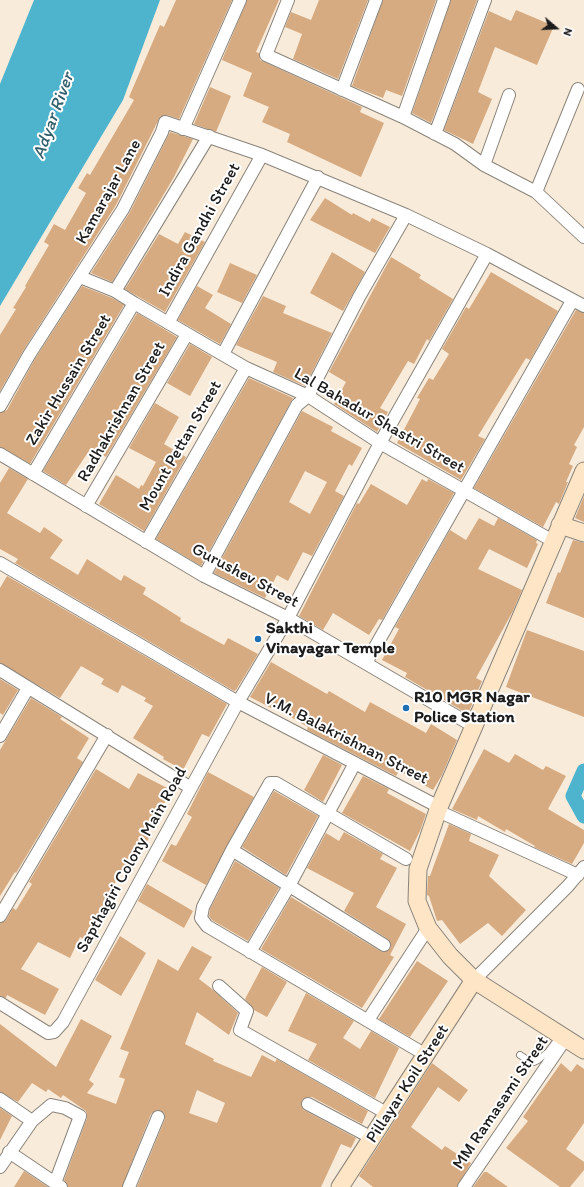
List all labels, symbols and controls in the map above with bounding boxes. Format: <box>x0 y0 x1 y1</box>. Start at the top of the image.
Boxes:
north arrow <box>536 8 576 48</box>
text: N <box>560 26 575 38</box>
water label: Adyar River <box>29 70 79 162</box>
street label: Kamarajar Lane <box>72 136 146 248</box>
street label: Indira Gandhi Street <box>155 160 245 300</box>
street label: Zakir Hussain Street <box>22 311 116 449</box>
street label: Radhakrishnan Street <box>74 338 170 486</box>
street label: Lal Bahadur Shastri Street <box>290 364 468 478</box>
street label: Mount Pettan Street <box>135 377 227 515</box>
street label: Gurushev Street <box>188 539 302 613</box>
place label: Sakthi Vinayagar Temple <box>266 619 395 659</box>
marker: Sakthi Vinayagar Temple <box>253 634 263 644</box>
place label: R10 MGR Nagar Police Station <box>414 688 530 728</box>
street label: V.M. Balakrishnan Street <box>260 689 432 789</box>
marker: R10 MGR Nagar Police Station <box>401 703 411 713</box>
street label: Sapthagiri Colony Main Road <box>72 763 192 957</box>
street label: Pillayar Koil Street <box>362 1021 454 1147</box>
street label: MM Ramasami Street <box>449 1032 553 1174</box>

